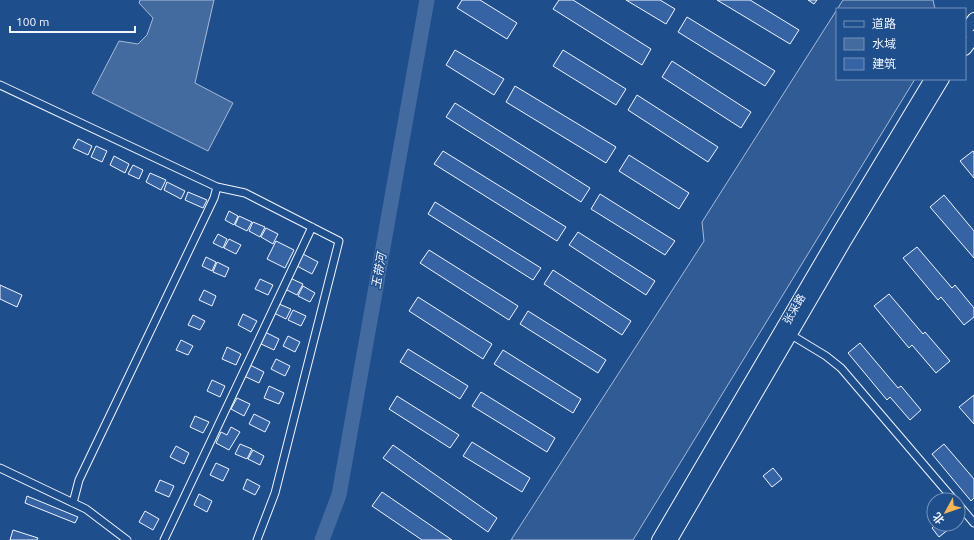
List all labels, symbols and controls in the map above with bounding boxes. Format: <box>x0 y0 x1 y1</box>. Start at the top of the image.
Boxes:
scale bar <box>10 8 135 34</box>
legend <box>836 8 966 80</box>
text: 100 m <box>16 15 49 28</box>
text: 道路 <box>872 17 896 30</box>
text: 水域 <box>872 37 896 50</box>
text: 建筑 <box>872 57 896 70</box>
water label: 玉带河 <box>369 250 388 290</box>
street label: 张采路 <box>781 292 807 326</box>
north arrow <box>926 492 966 532</box>
text: 北 <box>930 510 946 526</box>

